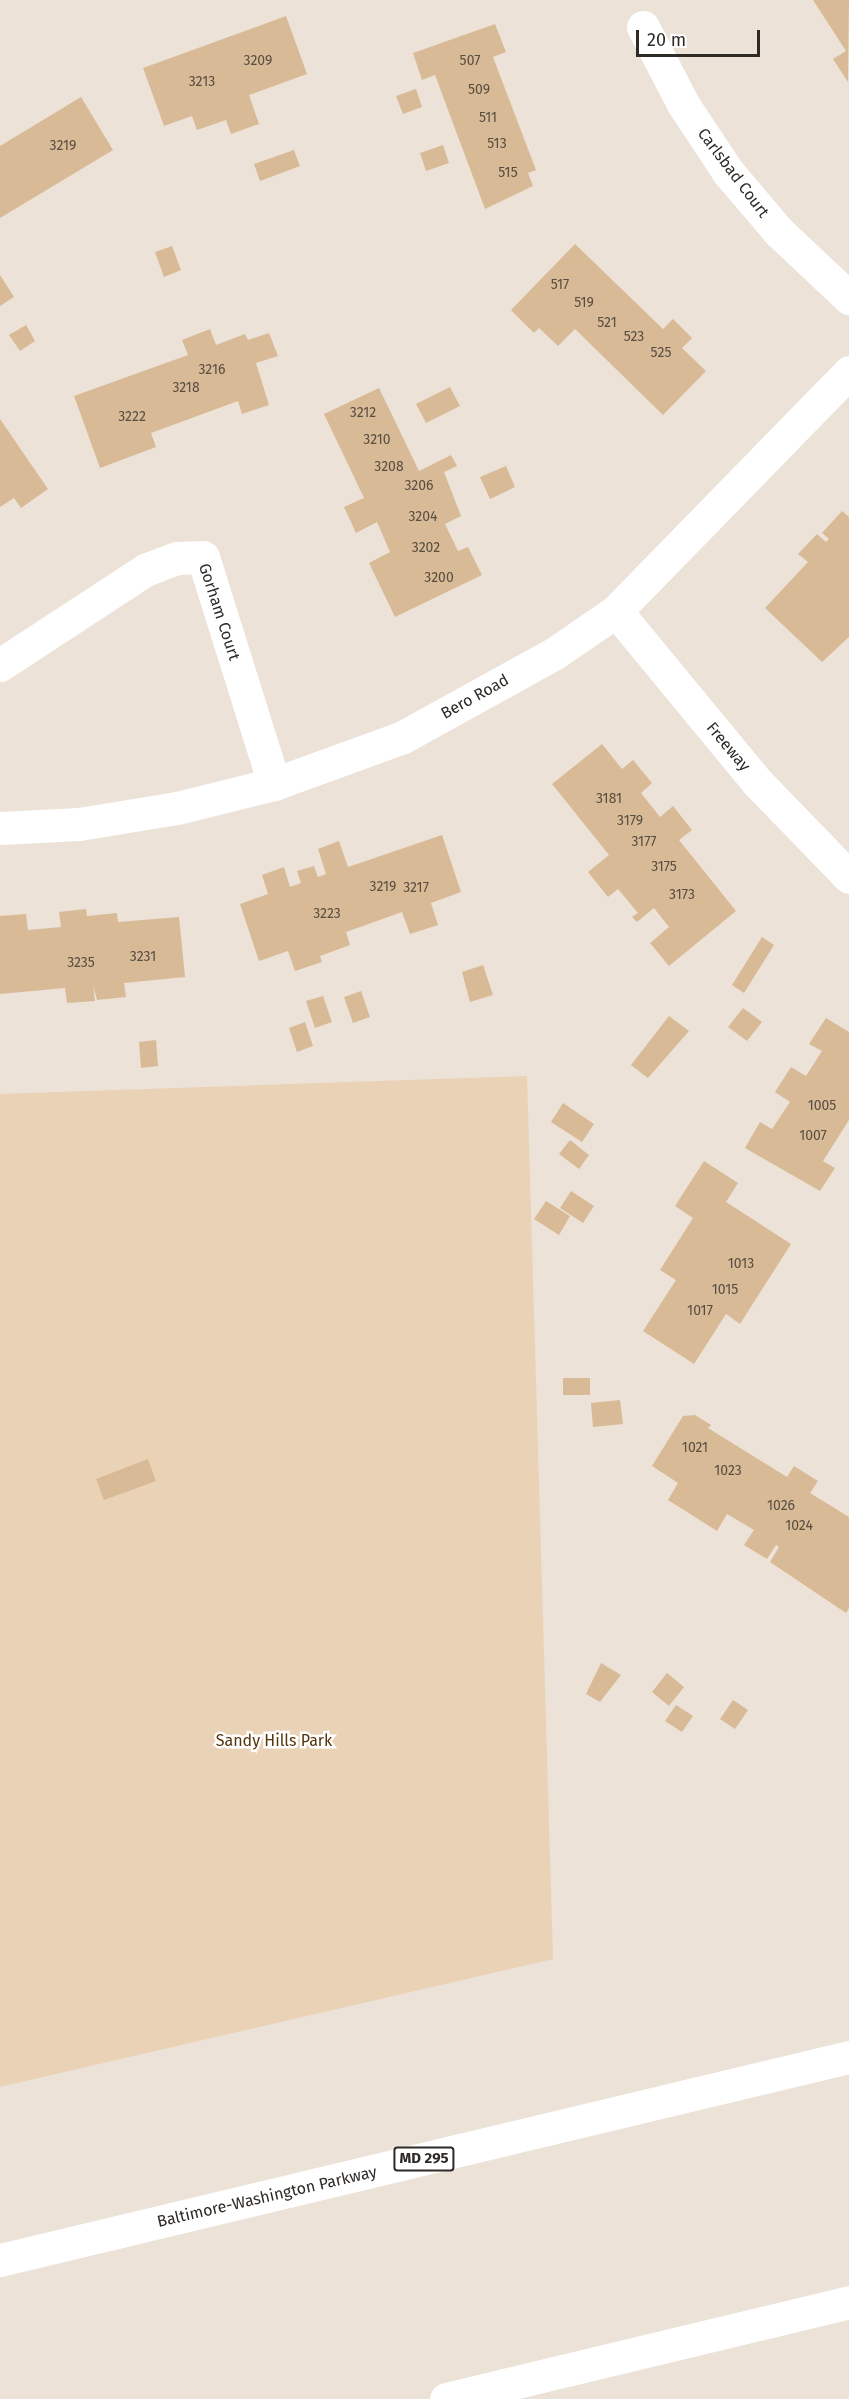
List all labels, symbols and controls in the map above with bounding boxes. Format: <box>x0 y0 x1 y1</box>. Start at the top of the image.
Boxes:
scale bar <box>639 18 764 56</box>
text: 20 m <box>647 29 686 51</box>
house number: 3209 <box>244 53 272 69</box>
house number: 507 <box>460 53 480 69</box>
house number: 3213 <box>189 74 215 90</box>
house number: 509 <box>468 82 490 98</box>
house number: 511 <box>479 110 497 126</box>
street label: Carlsbad Court <box>693 125 773 221</box>
house number: 513 <box>487 136 507 152</box>
house number: 3219 <box>50 138 76 154</box>
house number: 515 <box>498 165 518 181</box>
house number: 517 <box>551 277 569 293</box>
house number: 519 <box>574 295 594 311</box>
house number: 521 <box>597 315 617 331</box>
house number: 523 <box>624 329 644 345</box>
house number: 525 <box>651 345 671 361</box>
house number: 3216 <box>199 362 225 378</box>
house number: 3218 <box>172 380 200 396</box>
house number: 3212 <box>350 405 376 421</box>
house number: 3222 <box>118 409 146 425</box>
house number: 3210 <box>363 432 391 448</box>
house number: 3208 <box>374 459 404 475</box>
house number: 3206 <box>404 478 434 494</box>
house number: 3204 <box>408 509 438 525</box>
house number: 3202 <box>412 540 440 556</box>
street label: Gorham Court <box>194 561 244 663</box>
house number: 3200 <box>424 570 454 586</box>
street label: Bero Road <box>438 671 512 723</box>
street label: Freeway <box>702 719 754 775</box>
house number: 3181 <box>596 791 622 807</box>
house number: 3179 <box>617 813 643 829</box>
house number: 3177 <box>631 834 657 850</box>
house number: 3175 <box>651 859 677 875</box>
house number: 3219 <box>370 879 396 895</box>
house number: 3217 <box>403 880 429 896</box>
house number: 3173 <box>669 887 695 903</box>
house number: 3223 <box>313 906 341 922</box>
house number: 3231 <box>130 949 156 965</box>
house number: 3235 <box>67 955 95 971</box>
house number: 1005 <box>808 1098 836 1114</box>
house number: 1007 <box>799 1128 827 1144</box>
house number: 1013 <box>728 1256 754 1272</box>
house number: 1015 <box>712 1282 738 1298</box>
house number: 1017 <box>687 1303 713 1319</box>
house number: 1021 <box>682 1440 708 1456</box>
house number: 1023 <box>714 1463 742 1479</box>
house number: 1026 <box>767 1498 795 1514</box>
house number: 1024 <box>785 1518 813 1534</box>
park label: Sandy Hills Park <box>216 1731 332 1751</box>
road number: MD 295 <box>392 2147 456 2171</box>
street label: Baltimore-Washington Parkway <box>155 2162 379 2232</box>

